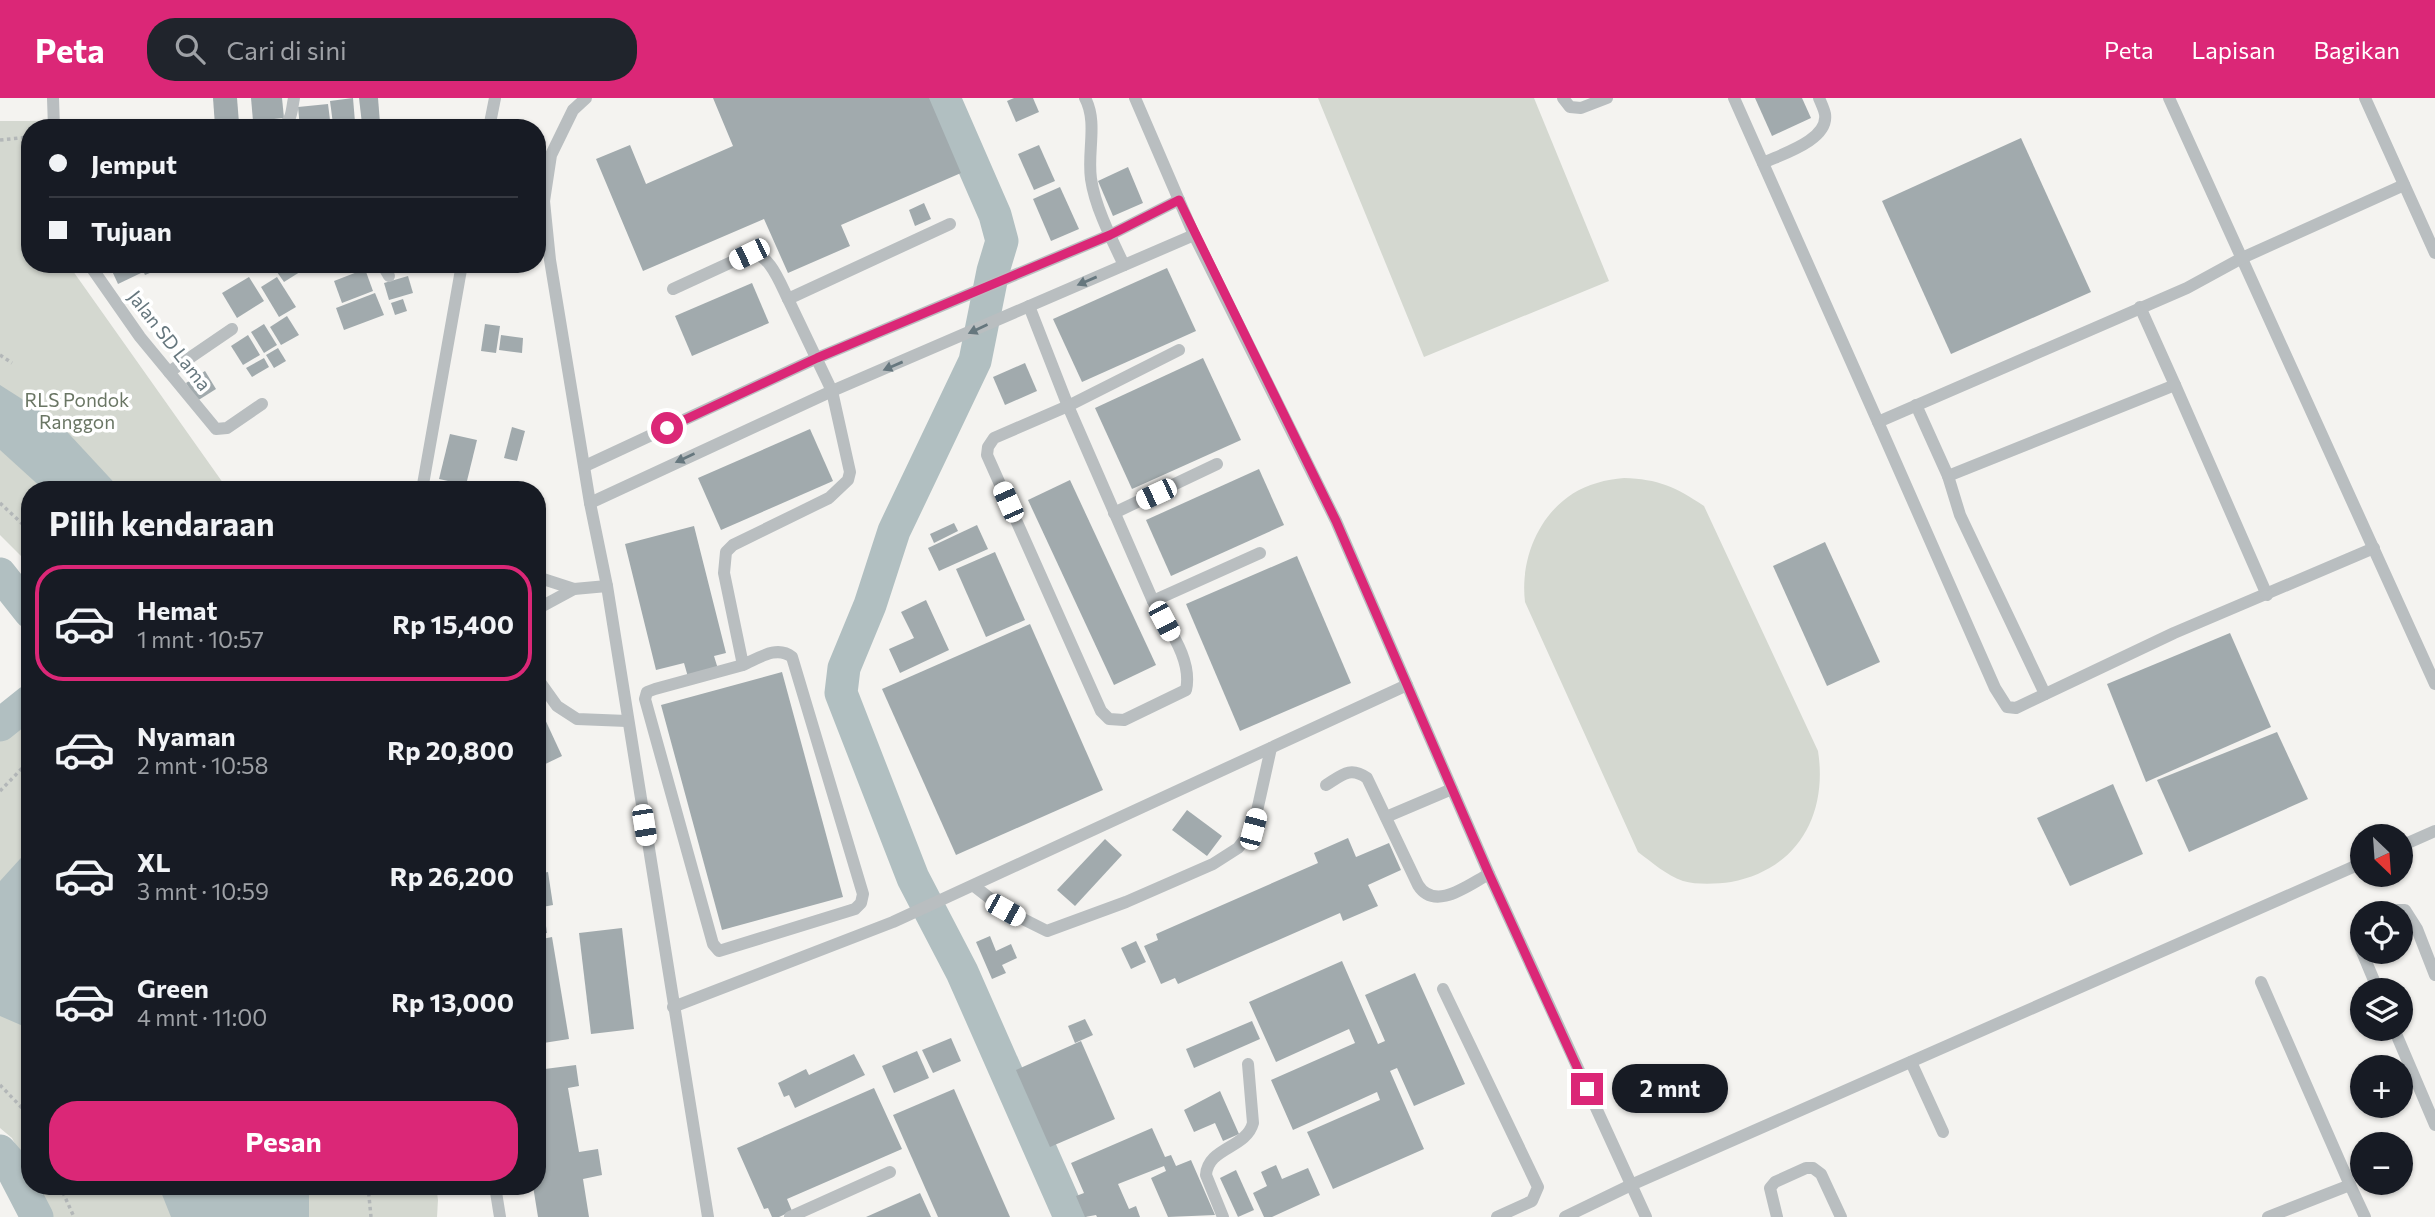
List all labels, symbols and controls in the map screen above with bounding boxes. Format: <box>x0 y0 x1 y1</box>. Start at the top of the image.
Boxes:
search box <box>147 18 637 81</box>
text: Peta <box>35 29 105 70</box>
icon: search <box>171 30 209 68</box>
text: Cari di sini <box>227 34 347 65</box>
text: Peta <box>2104 35 2154 64</box>
text: Lapisan <box>2192 35 2275 64</box>
text: Bagikan <box>2313 35 2400 64</box>
text: Jemput <box>91 148 177 179</box>
text: Tujuan <box>91 215 172 246</box>
car <box>726 235 773 273</box>
one-way arrow <box>1076 276 1097 287</box>
street label: Jalan SD Lama <box>124 285 216 395</box>
one-way arrow <box>967 324 988 335</box>
one-way arrow <box>883 360 903 372</box>
park label: RLS Pondok Ranggon <box>25 388 129 433</box>
route start <box>651 412 683 444</box>
one-way arrow <box>675 452 695 464</box>
car <box>1133 476 1180 512</box>
car <box>990 479 1027 525</box>
text: Pilih kendaraan <box>49 503 275 543</box>
icon: car <box>53 592 116 655</box>
text: Hemat <box>137 594 218 625</box>
car <box>1145 598 1184 644</box>
text: Rp 15,400 <box>392 608 514 639</box>
text: 1 mnt · 10:57 <box>137 625 264 653</box>
icon: car <box>53 718 116 781</box>
text: Nyaman <box>137 720 236 751</box>
text: Rp 20,800 <box>387 734 514 765</box>
text: 2 mnt · 10:58 <box>137 751 269 779</box>
car <box>631 803 658 847</box>
car <box>1238 806 1269 852</box>
north arrow <box>2350 824 2413 887</box>
map controls <box>2350 824 2413 1195</box>
icon: car <box>53 844 116 907</box>
text: XL <box>137 846 171 877</box>
text: Rp 26,200 <box>390 860 514 891</box>
text: 3 mnt · 10:59 <box>137 877 269 905</box>
car <box>982 891 1029 929</box>
button: locate <box>2350 901 2413 964</box>
icon: car <box>53 970 116 1033</box>
text: Green <box>137 972 209 1003</box>
button: layers <box>2350 978 2413 1041</box>
text: Rp 13,000 <box>391 986 514 1017</box>
text: 4 mnt · 11:00 <box>137 1003 267 1031</box>
button: + <box>2350 1055 2413 1118</box>
callout: 2 mnt <box>1612 1065 1727 1114</box>
route end <box>1571 1073 1603 1105</box>
text: 2 mnt <box>1640 1074 1700 1102</box>
button: Pesan <box>49 1101 518 1181</box>
button: − <box>2350 1132 2413 1195</box>

